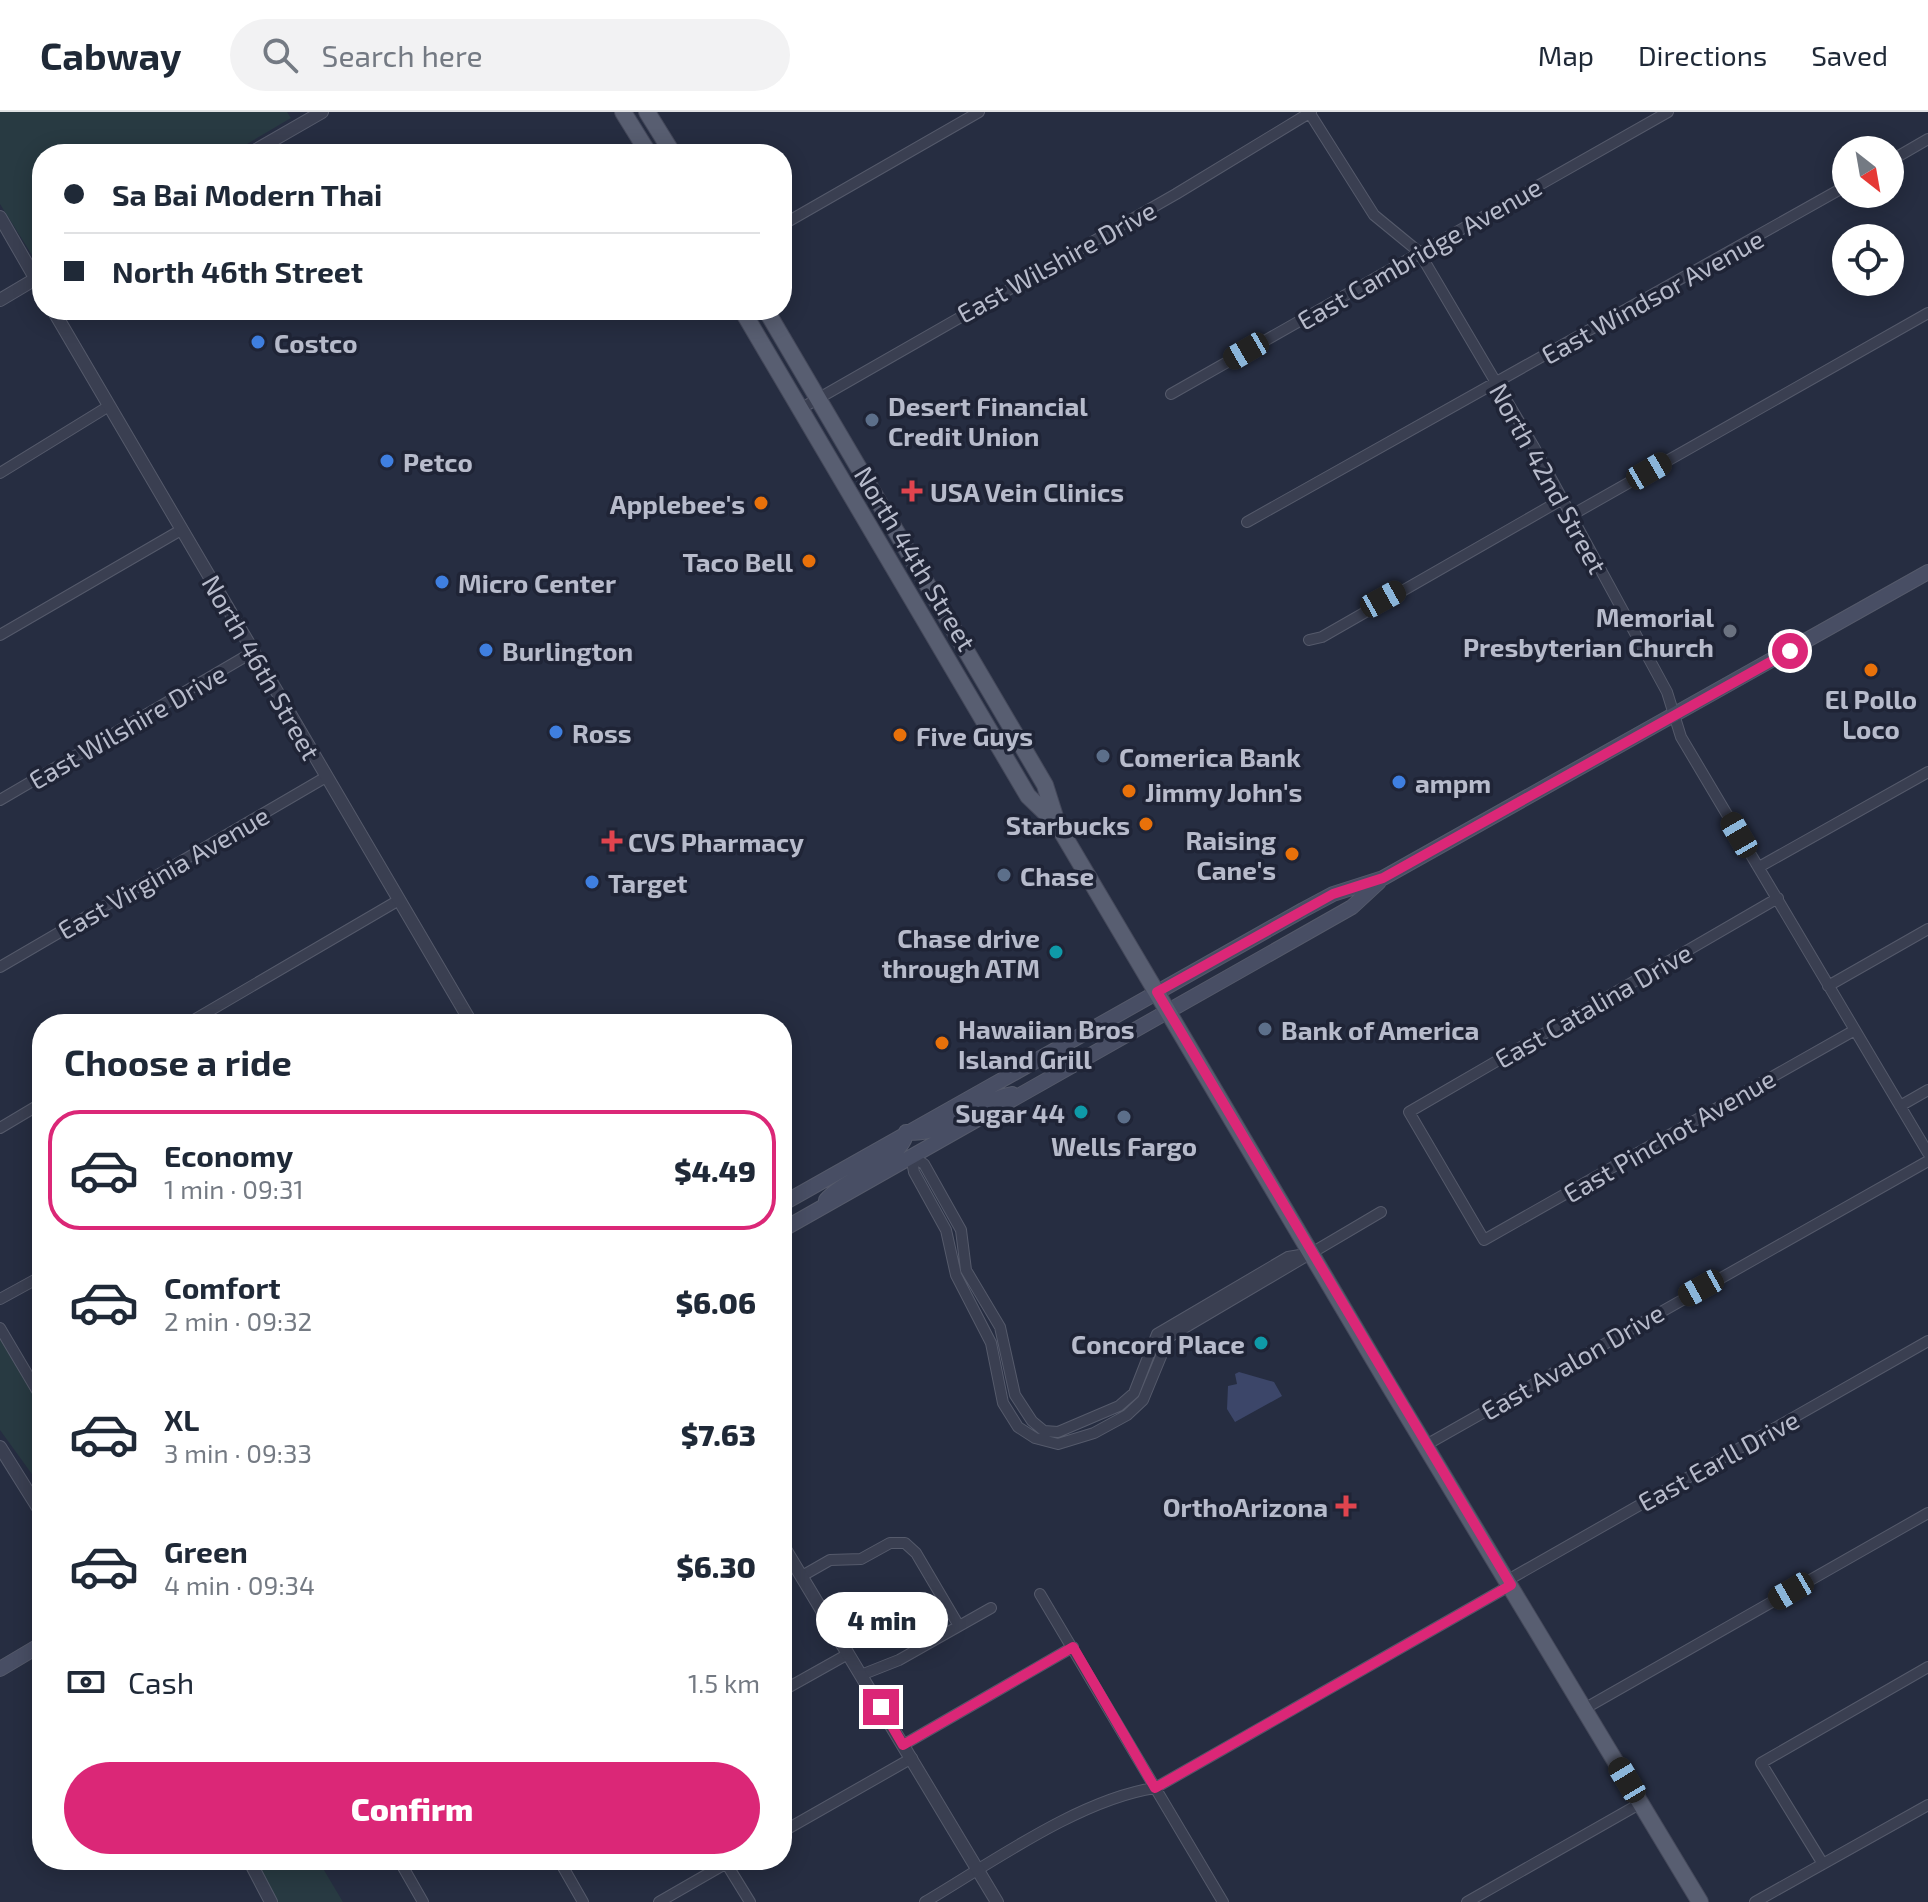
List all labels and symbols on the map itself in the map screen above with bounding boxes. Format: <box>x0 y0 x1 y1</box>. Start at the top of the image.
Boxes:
north arrow <box>1832 136 1904 208</box>
street label: East Cambridge Avenue <box>1291 170 1547 336</box>
street label: East Wilshire Drive <box>951 193 1161 329</box>
street label: East Windsor Avenue <box>1536 222 1768 370</box>
place label: Costco <box>274 327 358 358</box>
car <box>1219 329 1273 373</box>
marker: Costco <box>249 333 267 351</box>
street label: North 42nd Street <box>1484 377 1614 579</box>
place label: Desert Financial Credit Union <box>888 390 1088 451</box>
marker: Desert Financial Credit Union <box>863 411 881 429</box>
place label: Petco <box>403 446 473 477</box>
car <box>1622 449 1676 493</box>
marker: Petco <box>378 452 396 470</box>
street label: North 44th Street <box>849 460 983 656</box>
place label: USA Vein Clinics <box>930 476 1124 507</box>
marker: USA Vein Clinics <box>901 480 923 502</box>
place label: Applebee's <box>610 488 745 519</box>
marker: Applebee's <box>752 494 770 512</box>
place label: Taco Bell <box>682 546 793 577</box>
marker: Taco Bell <box>800 552 818 570</box>
place label: Micro Center <box>458 567 616 598</box>
street label: North 46th Street <box>197 569 328 765</box>
marker: Micro Center <box>433 573 451 591</box>
car <box>1356 577 1410 621</box>
place label: Memorial Presbyterian Church <box>1463 601 1714 663</box>
marker: Memorial Presbyterian Church <box>1721 622 1739 640</box>
route start <box>1772 633 1808 669</box>
place label: Burlington <box>502 635 633 666</box>
marker: Burlington <box>477 641 495 659</box>
street label: East Wilshire Drive <box>23 657 231 795</box>
marker: El Pollo Loco <box>1862 661 1880 679</box>
place label: El Pollo Loco <box>1825 683 1917 744</box>
place label: Ross <box>572 717 632 748</box>
place label: Five Guys <box>916 720 1033 752</box>
marker: Ross <box>547 723 565 741</box>
marker: Five Guys <box>891 726 909 744</box>
place label: Comerica Bank <box>1119 741 1301 772</box>
marker: Comerica Bank <box>1094 747 1112 765</box>
place label: ampm <box>1415 767 1491 798</box>
marker: ampm <box>1390 773 1408 791</box>
place label: Jimmy John's <box>1145 776 1302 808</box>
marker: Jimmy John's <box>1120 782 1138 800</box>
street label: East Virginia Avenue <box>52 799 274 945</box>
car <box>1717 808 1761 862</box>
place label: Starbucks <box>1006 809 1130 840</box>
marker: Starbucks <box>1137 815 1155 833</box>
place label: Raising Cane's <box>1185 824 1276 885</box>
place label: CVS Pharmacy <box>628 826 804 858</box>
marker: CVS Pharmacy <box>603 832 621 850</box>
marker: Raising Cane's <box>1283 845 1301 863</box>
place label: Chase <box>1020 860 1094 891</box>
marker: Chase <box>995 866 1013 884</box>
place label: Target <box>608 867 688 898</box>
marker: Target <box>583 873 601 891</box>
place label: Chase drive through ATM <box>881 922 1040 983</box>
street label: East Catalina Drive <box>1489 936 1697 1074</box>
marker: Chase drive through ATM <box>1047 943 1065 961</box>
place label: Hawaiian Bros Island Grill <box>958 1013 1135 1074</box>
place label: Bank of America <box>1281 1014 1479 1045</box>
marker: Bank of America <box>1256 1020 1274 1038</box>
marker: Hawaiian Bros Island Grill <box>933 1034 951 1052</box>
street label: East Pinchot Avenue <box>1558 1062 1780 1208</box>
place label: Sugar 44 <box>955 1097 1065 1128</box>
marker: Sugar 44 <box>1072 1103 1090 1121</box>
marker: Wells Fargo <box>1115 1108 1133 1126</box>
place label: Wells Fargo <box>1051 1130 1197 1161</box>
car <box>1674 1266 1728 1310</box>
street label: East Avalon Drive <box>1475 1296 1669 1426</box>
place label: Concord Place <box>1071 1328 1245 1359</box>
marker: Concord Place <box>1252 1334 1270 1352</box>
street label: East Earll Drive <box>1632 1403 1804 1517</box>
place label: OrthoArizona <box>1163 1491 1328 1522</box>
marker: OrthoArizona <box>1335 1495 1357 1517</box>
car <box>1764 1569 1818 1613</box>
callout: 4 min <box>815 1591 947 1647</box>
route end <box>863 1689 899 1725</box>
car <box>1604 1753 1650 1807</box>

